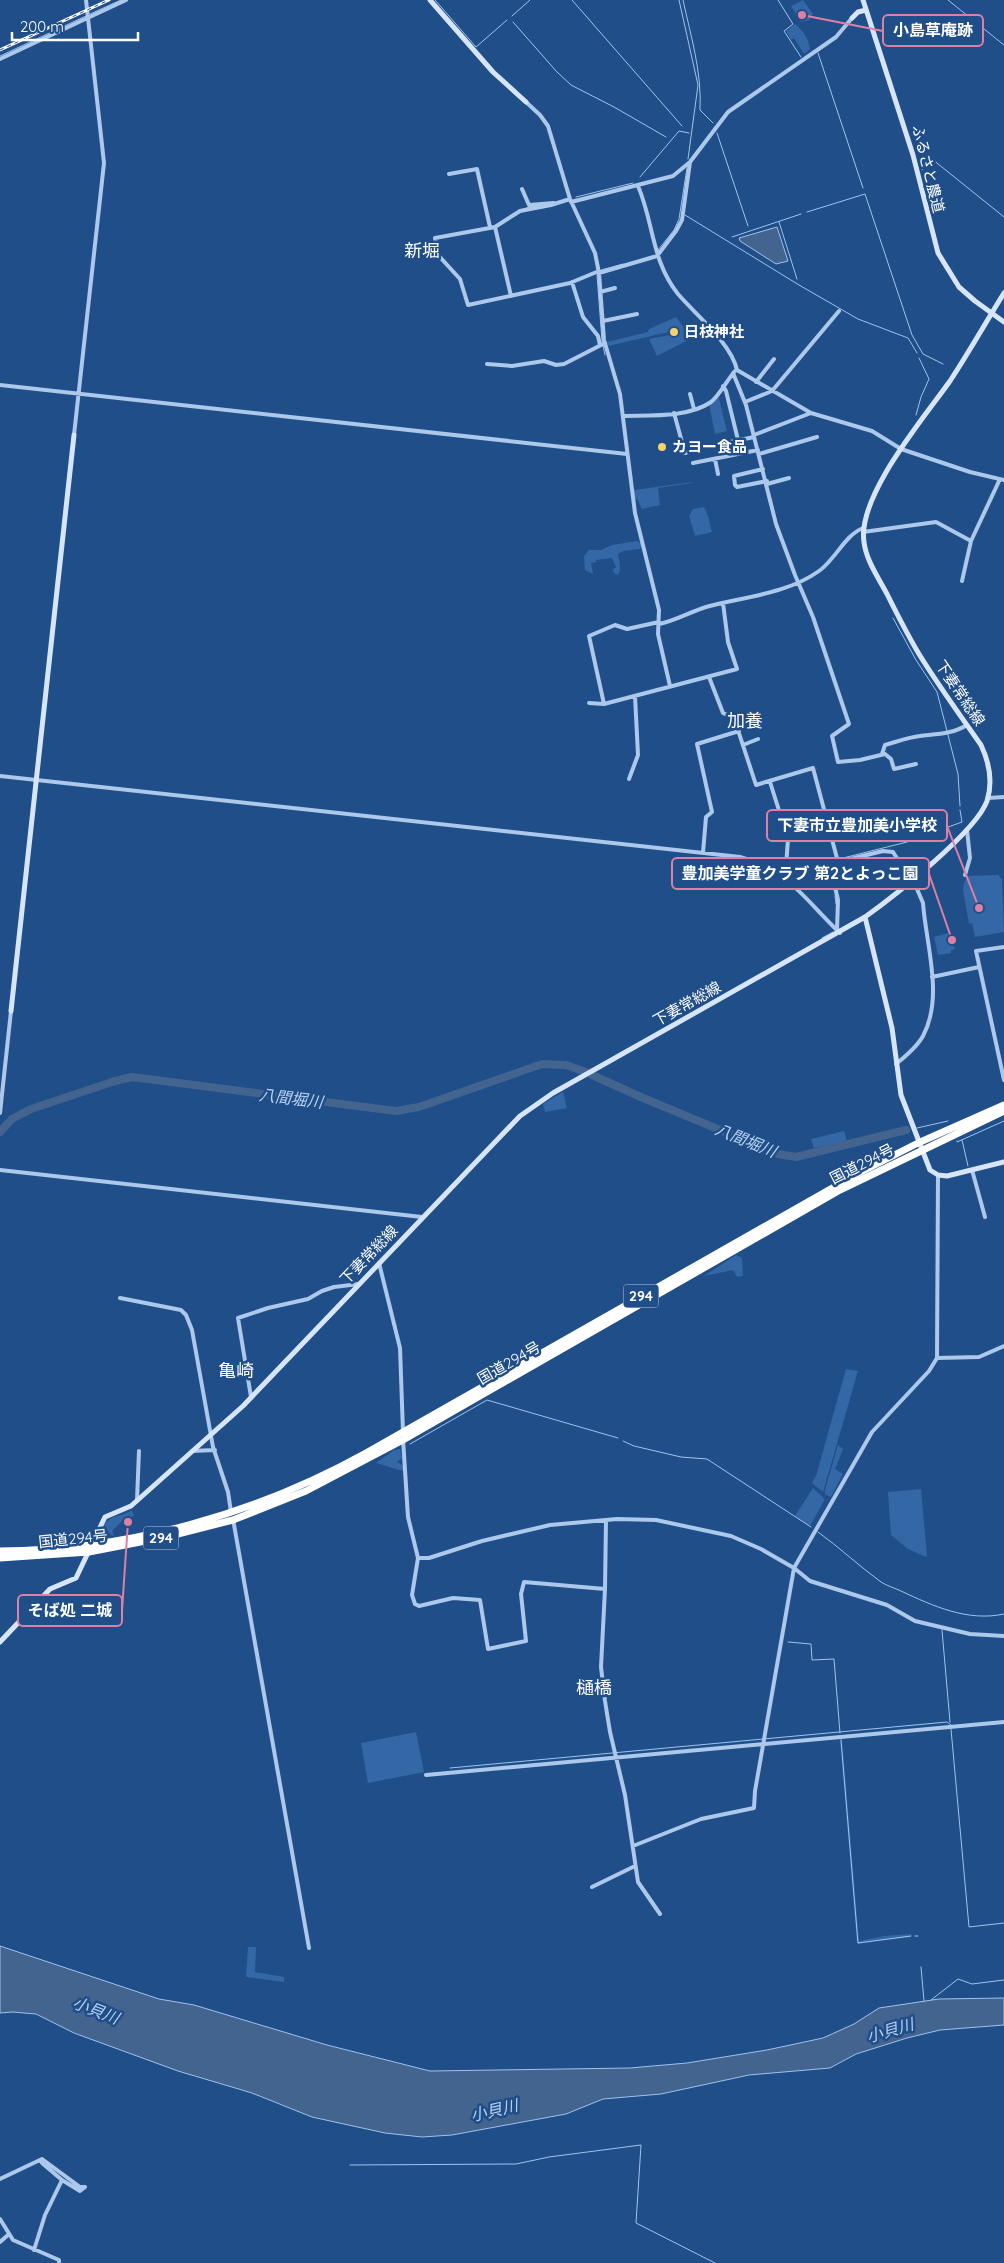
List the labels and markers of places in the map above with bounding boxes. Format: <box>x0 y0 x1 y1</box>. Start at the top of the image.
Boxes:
callout: 小島草庵跡 <box>883 15 983 46</box>
place label: 日枝神社 <box>684 322 744 341</box>
marker: 日枝神社 <box>668 326 680 338</box>
place label: カヨー食品 <box>672 437 747 456</box>
marker: カヨー食品 <box>656 441 668 453</box>
callout: 下妻市立豊加美小学校 <box>767 810 947 841</box>
callout: 豊加美学童クラブ 第2とよっこ園 <box>672 858 929 889</box>
callout: そば処 二城 <box>18 1595 122 1626</box>

